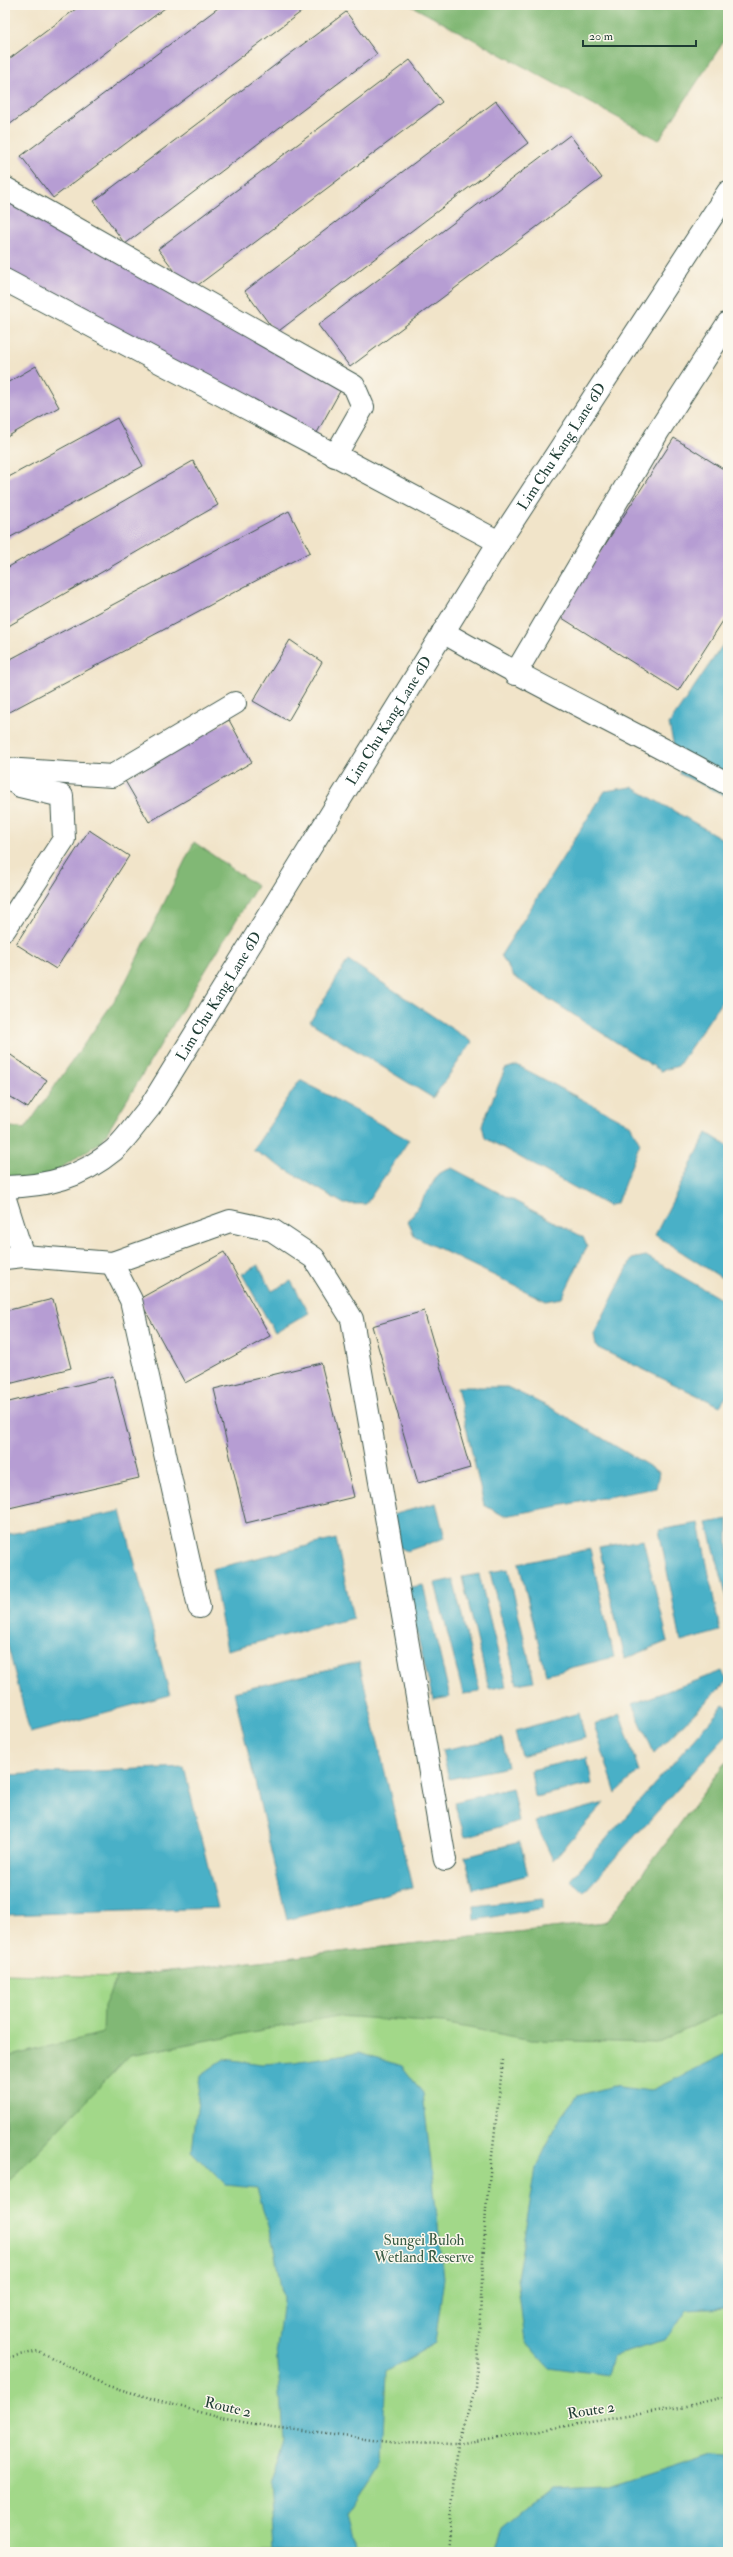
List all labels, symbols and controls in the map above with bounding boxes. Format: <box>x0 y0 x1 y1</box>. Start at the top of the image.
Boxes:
scale bar <box>583 22 696 48</box>
text: 20 m <box>589 29 614 44</box>
street label: Lim Chu Kang Lane 6D <box>513 379 610 514</box>
street label: Lim Chu Kang Lane 6D <box>342 653 436 789</box>
street label: Lim Chu Kang Lane 6D <box>172 928 266 1065</box>
park label: Sungei Buloh Wetland Reserve <box>373 2231 474 2267</box>
street label: Route 2 <box>203 2393 254 2422</box>
street label: Route 2 <box>566 2397 616 2424</box>

